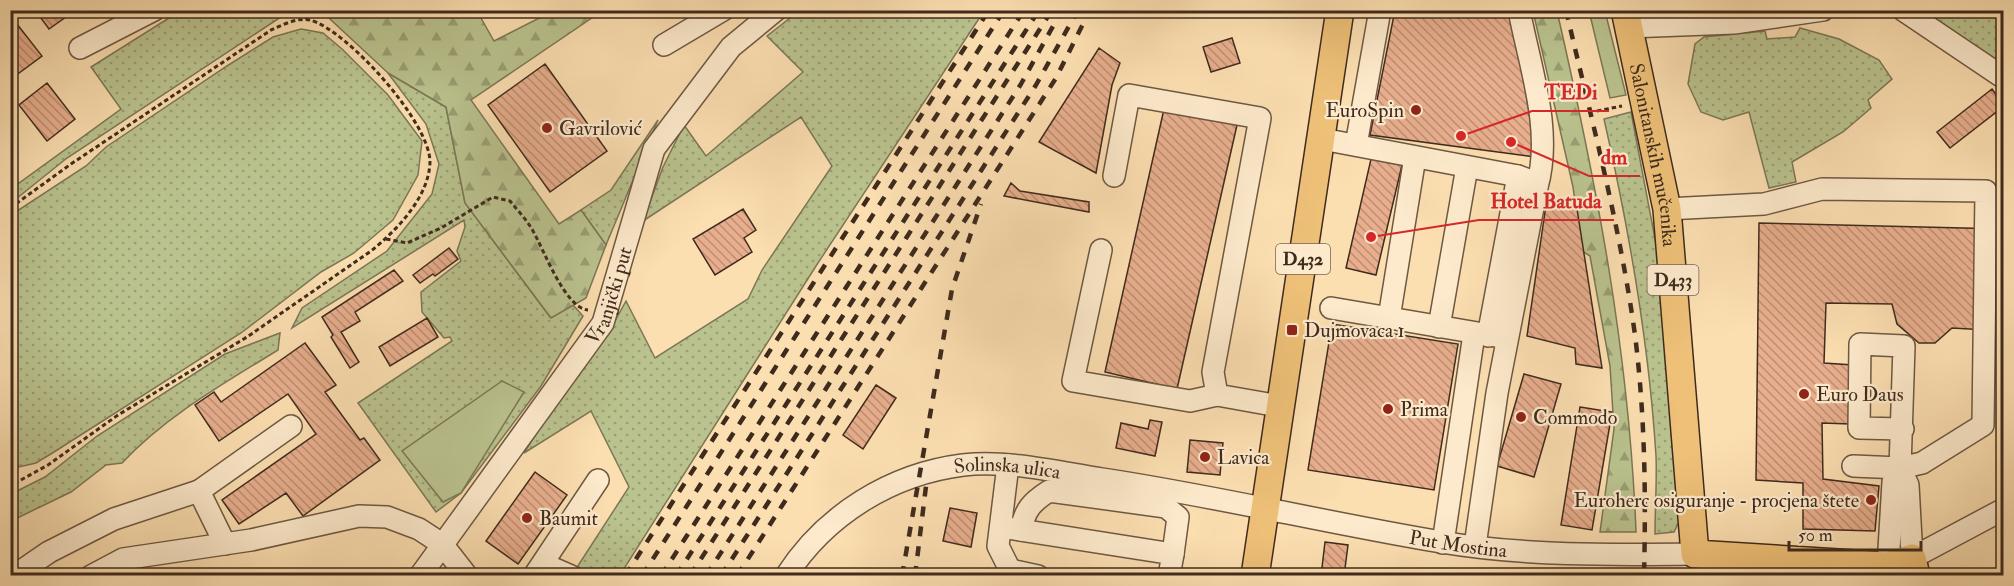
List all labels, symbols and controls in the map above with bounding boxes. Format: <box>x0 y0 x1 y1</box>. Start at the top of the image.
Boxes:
street label: Salonitanskih mučenika <box>1624 61 1682 249</box>
callout: TEDi <box>1532 72 1609 111</box>
text: TEDi <box>1543 79 1598 106</box>
place label: EuroSpin <box>1325 98 1404 124</box>
marker: EuroSpin <box>1409 103 1423 117</box>
place label: Gavrilović <box>559 116 642 141</box>
marker: Gavrilović <box>540 121 554 135</box>
callout: dm <box>1589 137 1640 176</box>
text: dm <box>1601 144 1628 171</box>
callout: Hotel Batuda <box>1479 181 1614 220</box>
text: Hotel Batuda <box>1490 188 1603 215</box>
street label: Vranjički put <box>580 243 638 350</box>
road number: D432 <box>1276 244 1330 274</box>
road number: D433 <box>1648 265 1698 295</box>
place label: Dujmovaca 1 <box>1304 318 1405 343</box>
marker: Dujmovaca 1 <box>1285 323 1299 337</box>
place label: Euro Daus <box>1816 382 1904 407</box>
marker: Euro Daus <box>1797 387 1811 401</box>
place label: Prima <box>1400 397 1449 422</box>
marker: Prima <box>1381 402 1395 416</box>
place label: Commodo <box>1533 405 1617 430</box>
marker: Commodo <box>1514 410 1528 424</box>
place label: Lavica <box>1217 445 1270 470</box>
marker: Lavica <box>1198 450 1212 464</box>
street label: Solinska ulica <box>952 452 1063 485</box>
place label: Euroherc osiguranje - procjena štete <box>1573 488 1859 514</box>
marker: Euroherc osiguranje - procjena štete <box>1864 493 1878 507</box>
place label: Baumit <box>539 506 598 531</box>
marker: Baumit <box>520 511 534 525</box>
scale bar <box>1789 514 1921 552</box>
text: 50 m <box>1798 524 1833 547</box>
street label: Put Mostina <box>1407 525 1509 563</box>

